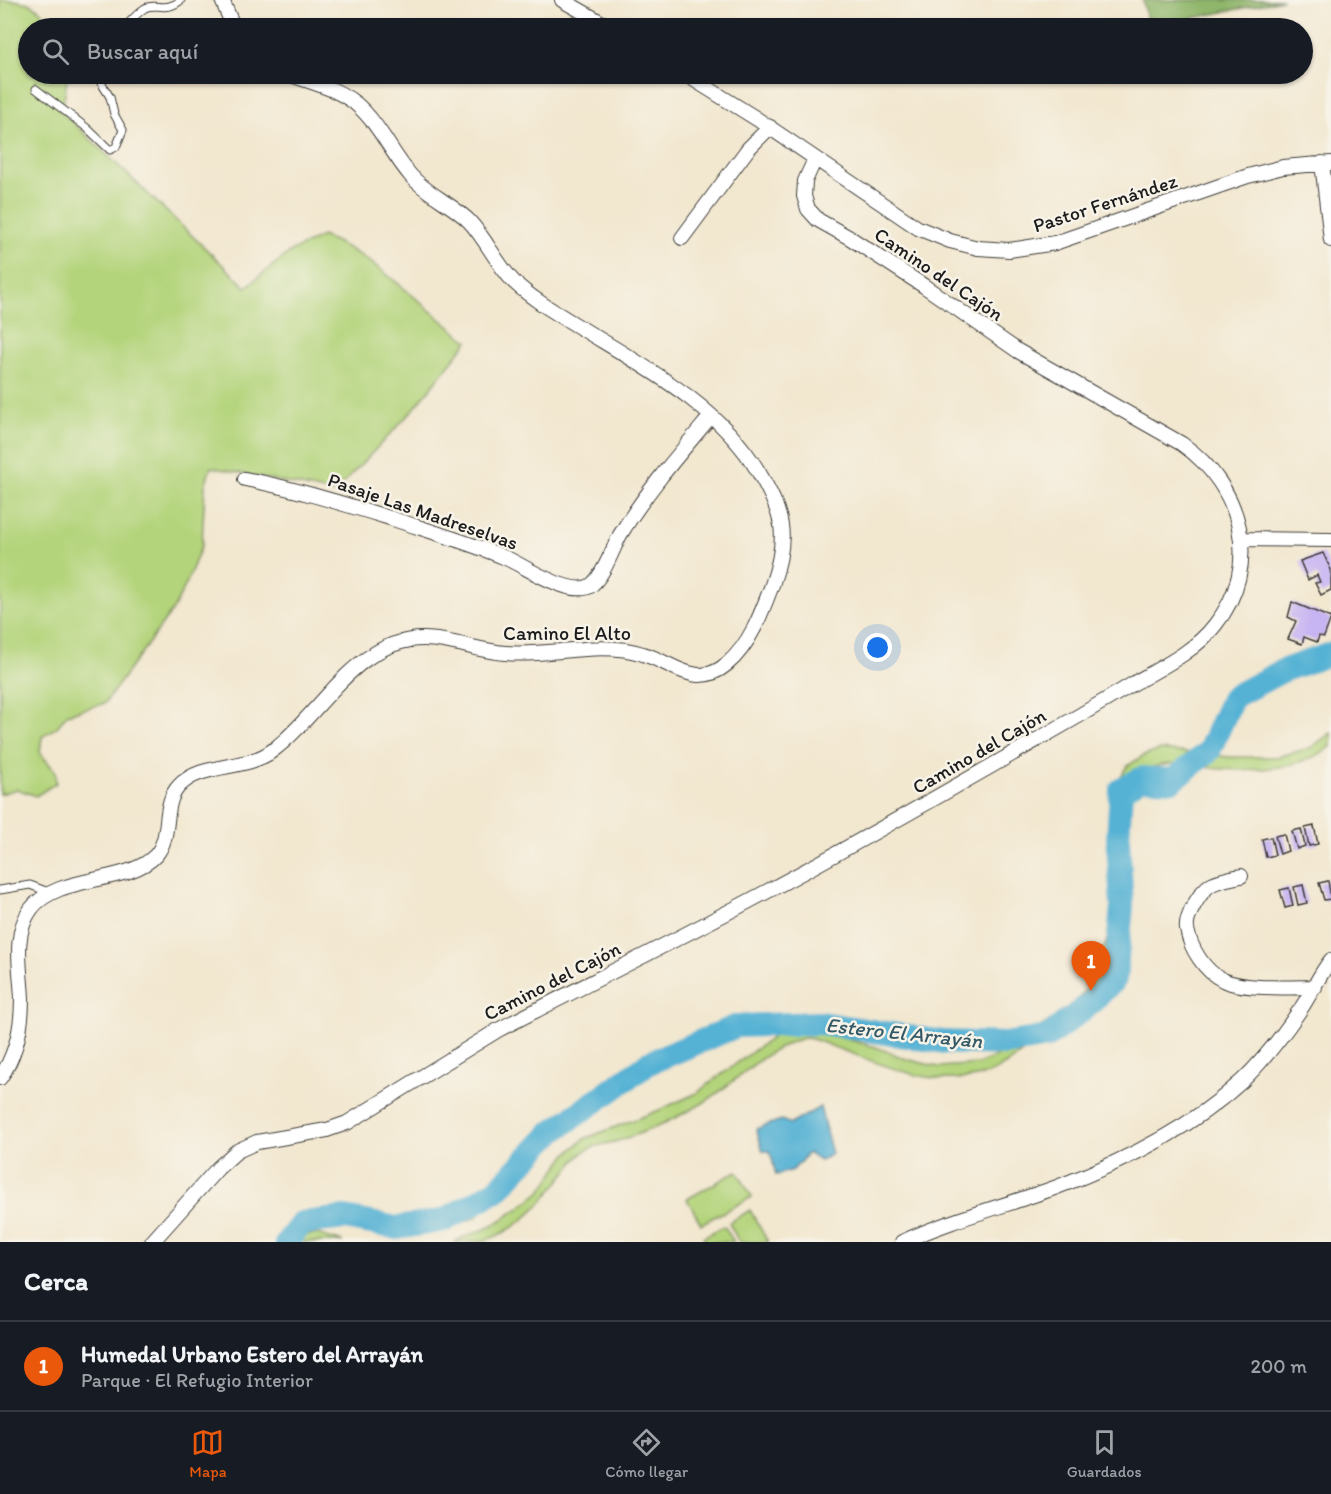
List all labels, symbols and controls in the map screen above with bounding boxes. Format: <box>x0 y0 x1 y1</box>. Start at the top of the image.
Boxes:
search box <box>18 18 1313 84</box>
icon: search <box>39 35 72 68</box>
text: Buscar aquí <box>87 38 198 65</box>
street label: Pastor Fernández <box>1030 168 1180 238</box>
street label: Camino del Cajón <box>870 222 1008 326</box>
street label: Pasaje Las Madreselvas <box>325 467 521 555</box>
street label: Camino El Alto <box>503 621 631 645</box>
your location <box>863 633 892 662</box>
street label: Camino del Cajón <box>908 703 1050 799</box>
street label: Camino del Cajón <box>480 936 624 1026</box>
pin: 1 <box>1072 942 1110 991</box>
water label: Estero El Arrayán <box>825 1012 984 1053</box>
text: Cerca <box>24 1265 88 1297</box>
text: Humedal Urbano Estero del Arrayán <box>81 1341 423 1368</box>
text: 1 <box>39 1354 48 1378</box>
text: 200 m <box>1251 1354 1307 1378</box>
text: Parque · El Refugio Interior <box>81 1368 313 1392</box>
tab: Mapa <box>189 1426 227 1481</box>
tab: Cómo llegar <box>605 1426 688 1481</box>
tab: Guardados <box>1067 1426 1142 1481</box>

